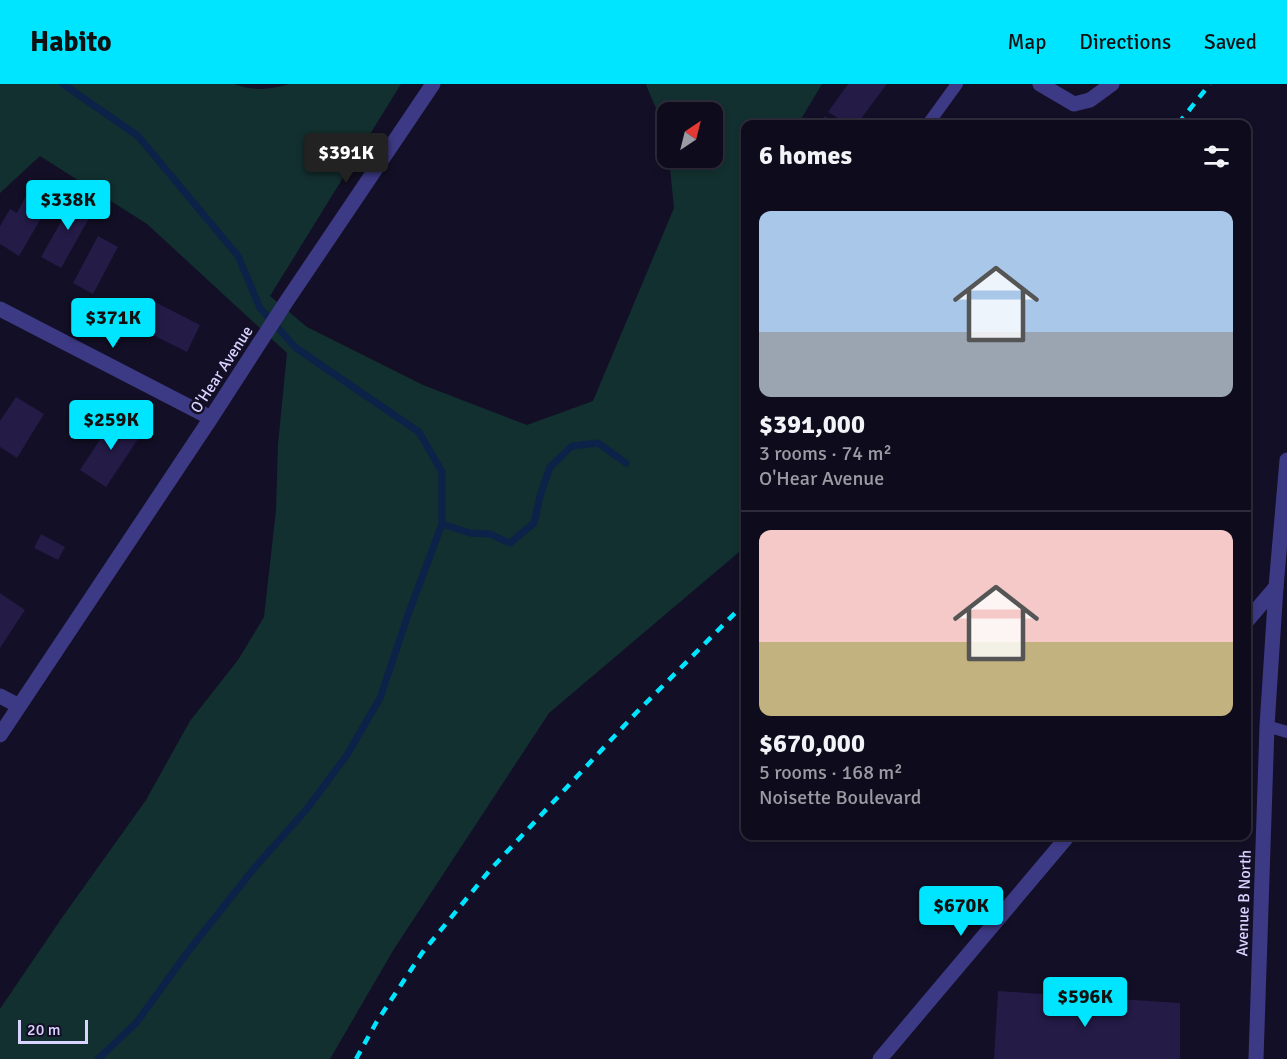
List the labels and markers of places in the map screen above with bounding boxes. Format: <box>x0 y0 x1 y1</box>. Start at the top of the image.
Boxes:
pin: $391K <box>304 133 388 184</box>
pin: $338K <box>26 180 110 231</box>
pin: $371K <box>71 298 155 349</box>
pin: $259K <box>69 400 153 451</box>
pin: $670K <box>919 886 1003 937</box>
pin: $596K <box>1043 977 1127 1028</box>

